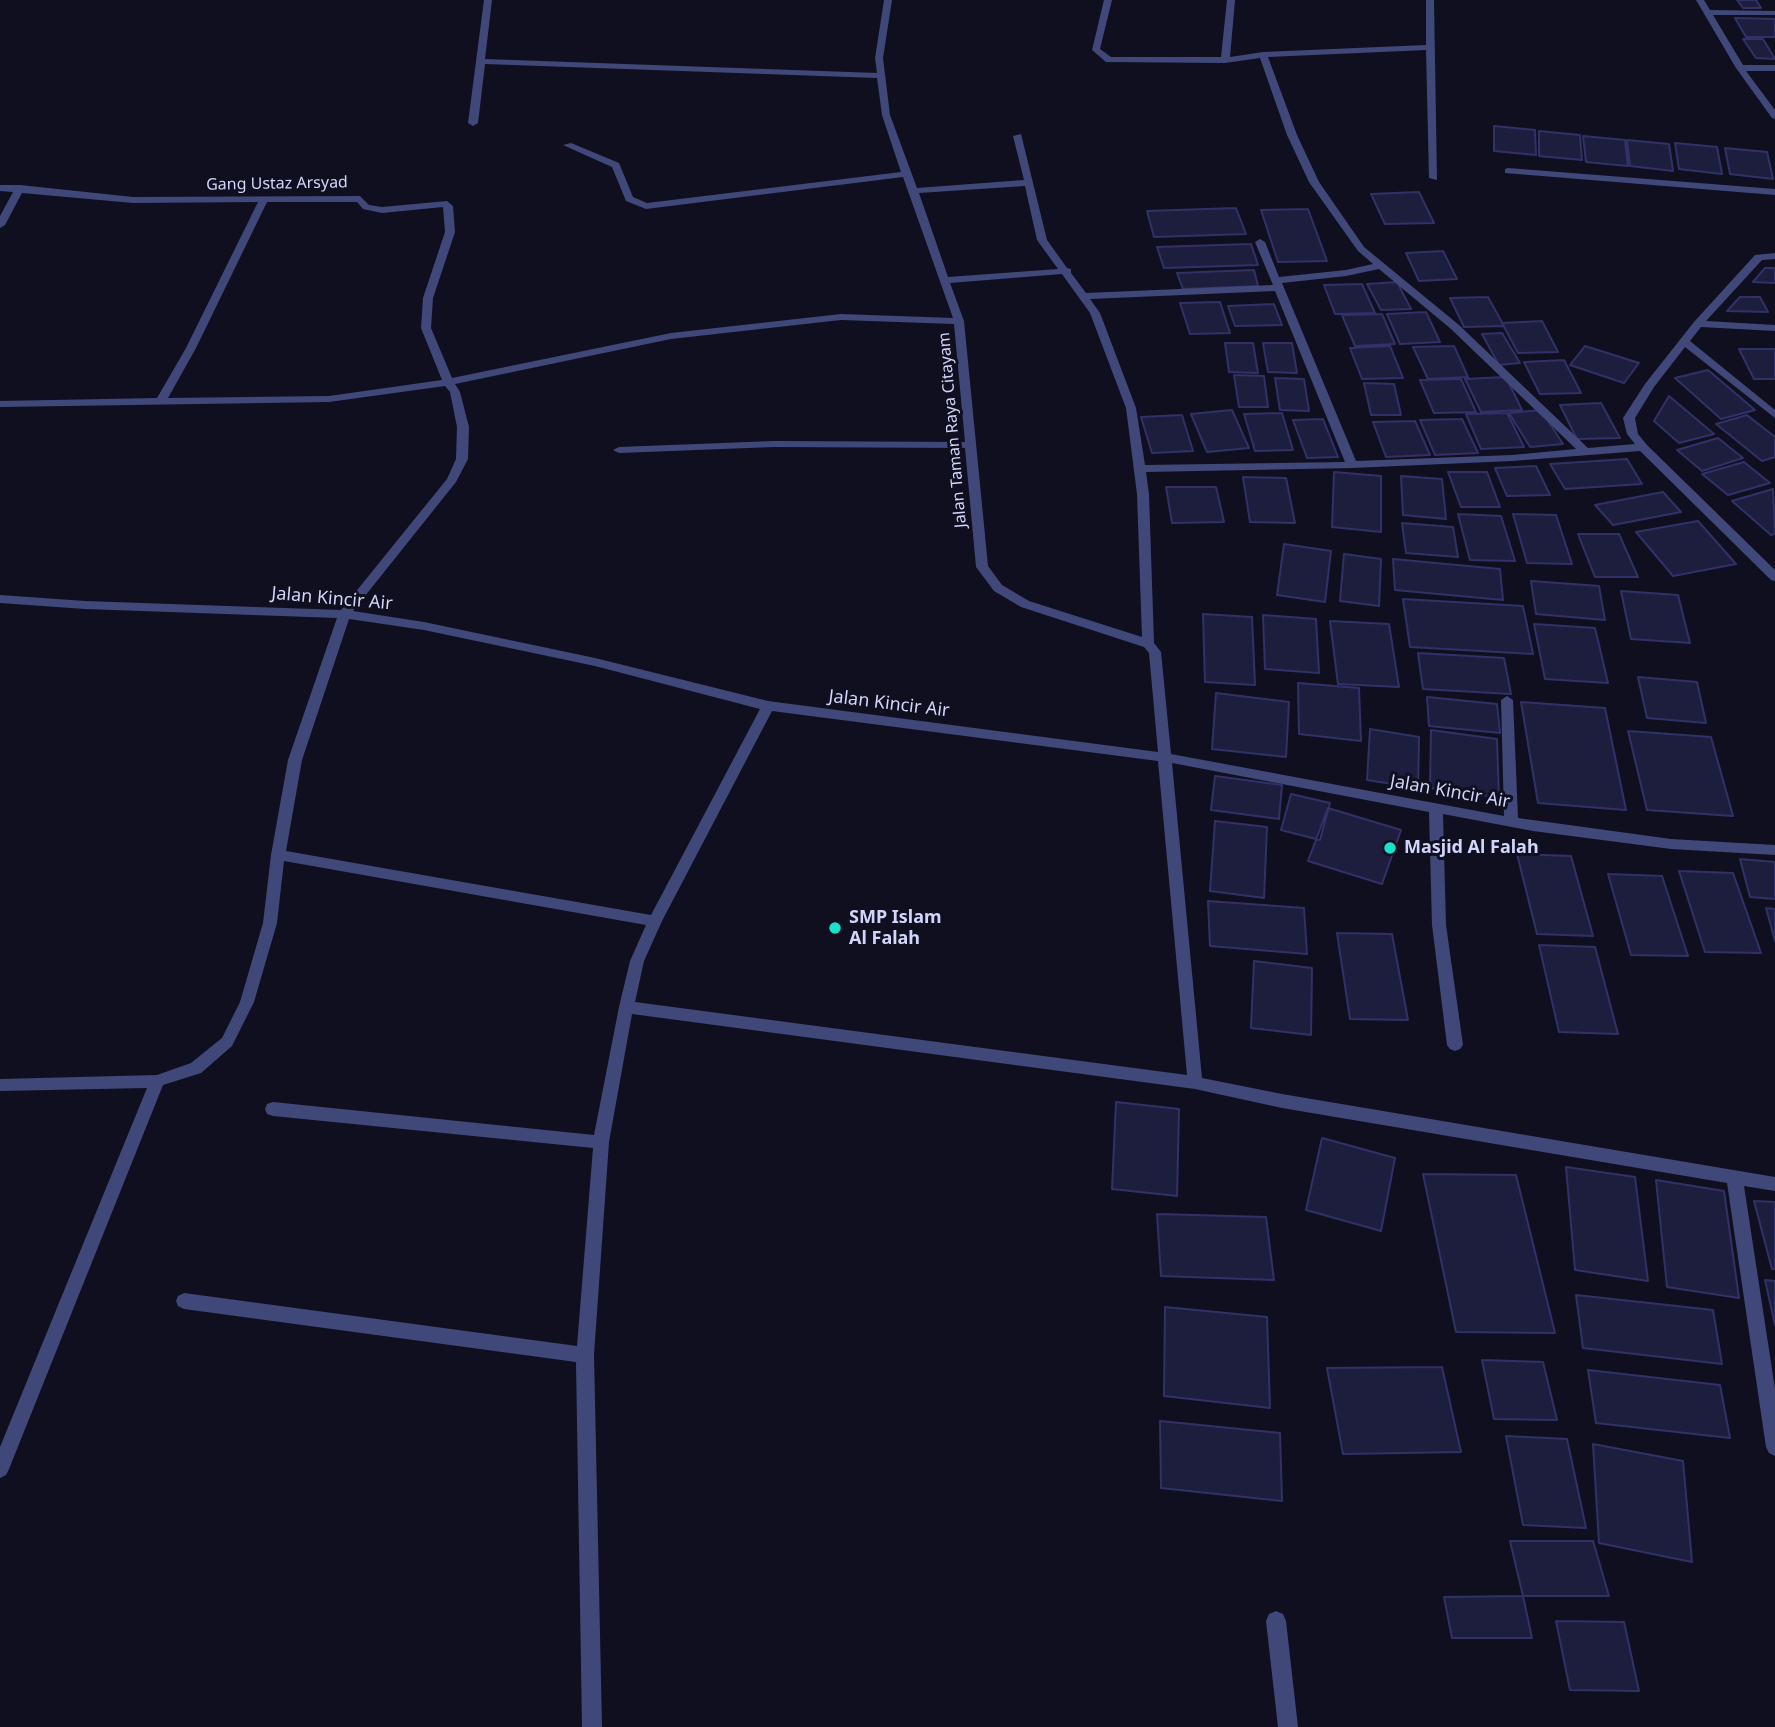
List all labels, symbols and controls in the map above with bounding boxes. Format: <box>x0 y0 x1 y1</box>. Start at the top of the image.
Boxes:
street label: Gang Ustaz Arsyad <box>206 173 348 195</box>
street label: Jalan Taman Raya Citayam <box>935 331 971 529</box>
street label: Jalan Kincir Air <box>271 583 393 615</box>
street label: Jalan Kincir Air <box>827 686 951 722</box>
street label: Jalan Kincir Air <box>1388 771 1512 813</box>
place label: Masjid Al Falah <box>1404 837 1539 859</box>
marker: Masjid Al Falah <box>1382 840 1398 856</box>
place label: SMP Islam Al Falah <box>849 907 941 950</box>
marker: SMP Islam Al Falah <box>827 920 843 936</box>

